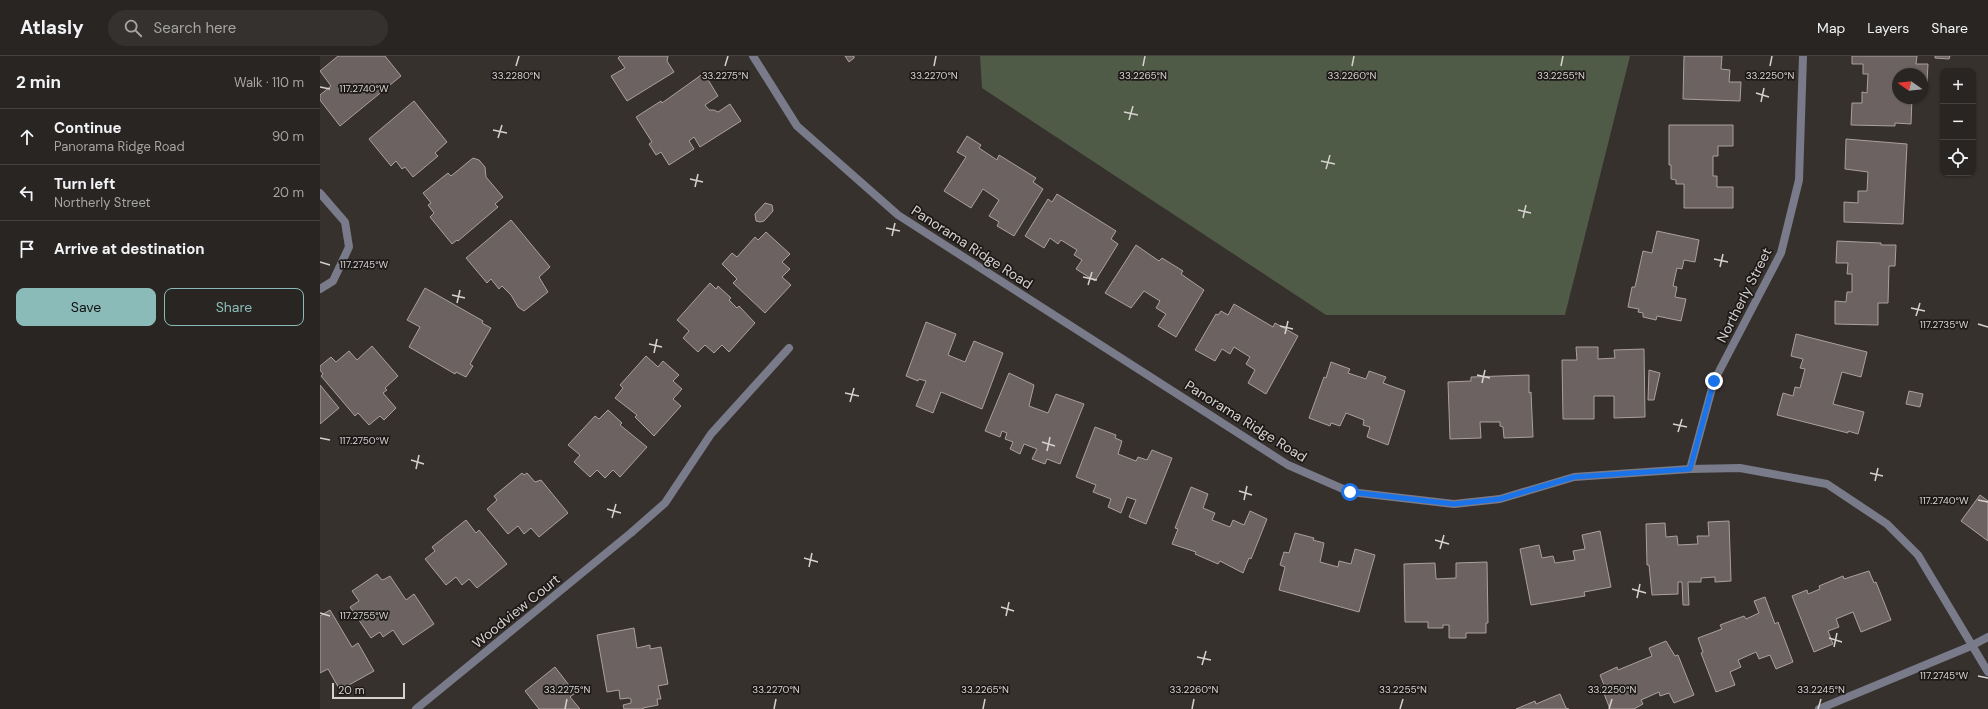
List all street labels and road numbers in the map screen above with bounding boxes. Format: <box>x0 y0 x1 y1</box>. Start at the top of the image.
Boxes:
street label: Panorama Ridge Road <box>908 201 1036 293</box>
street label: Northerly Street <box>1712 245 1776 345</box>
street label: Panorama Ridge Road <box>1182 376 1310 466</box>
street label: Woodview Court <box>468 570 564 652</box>

